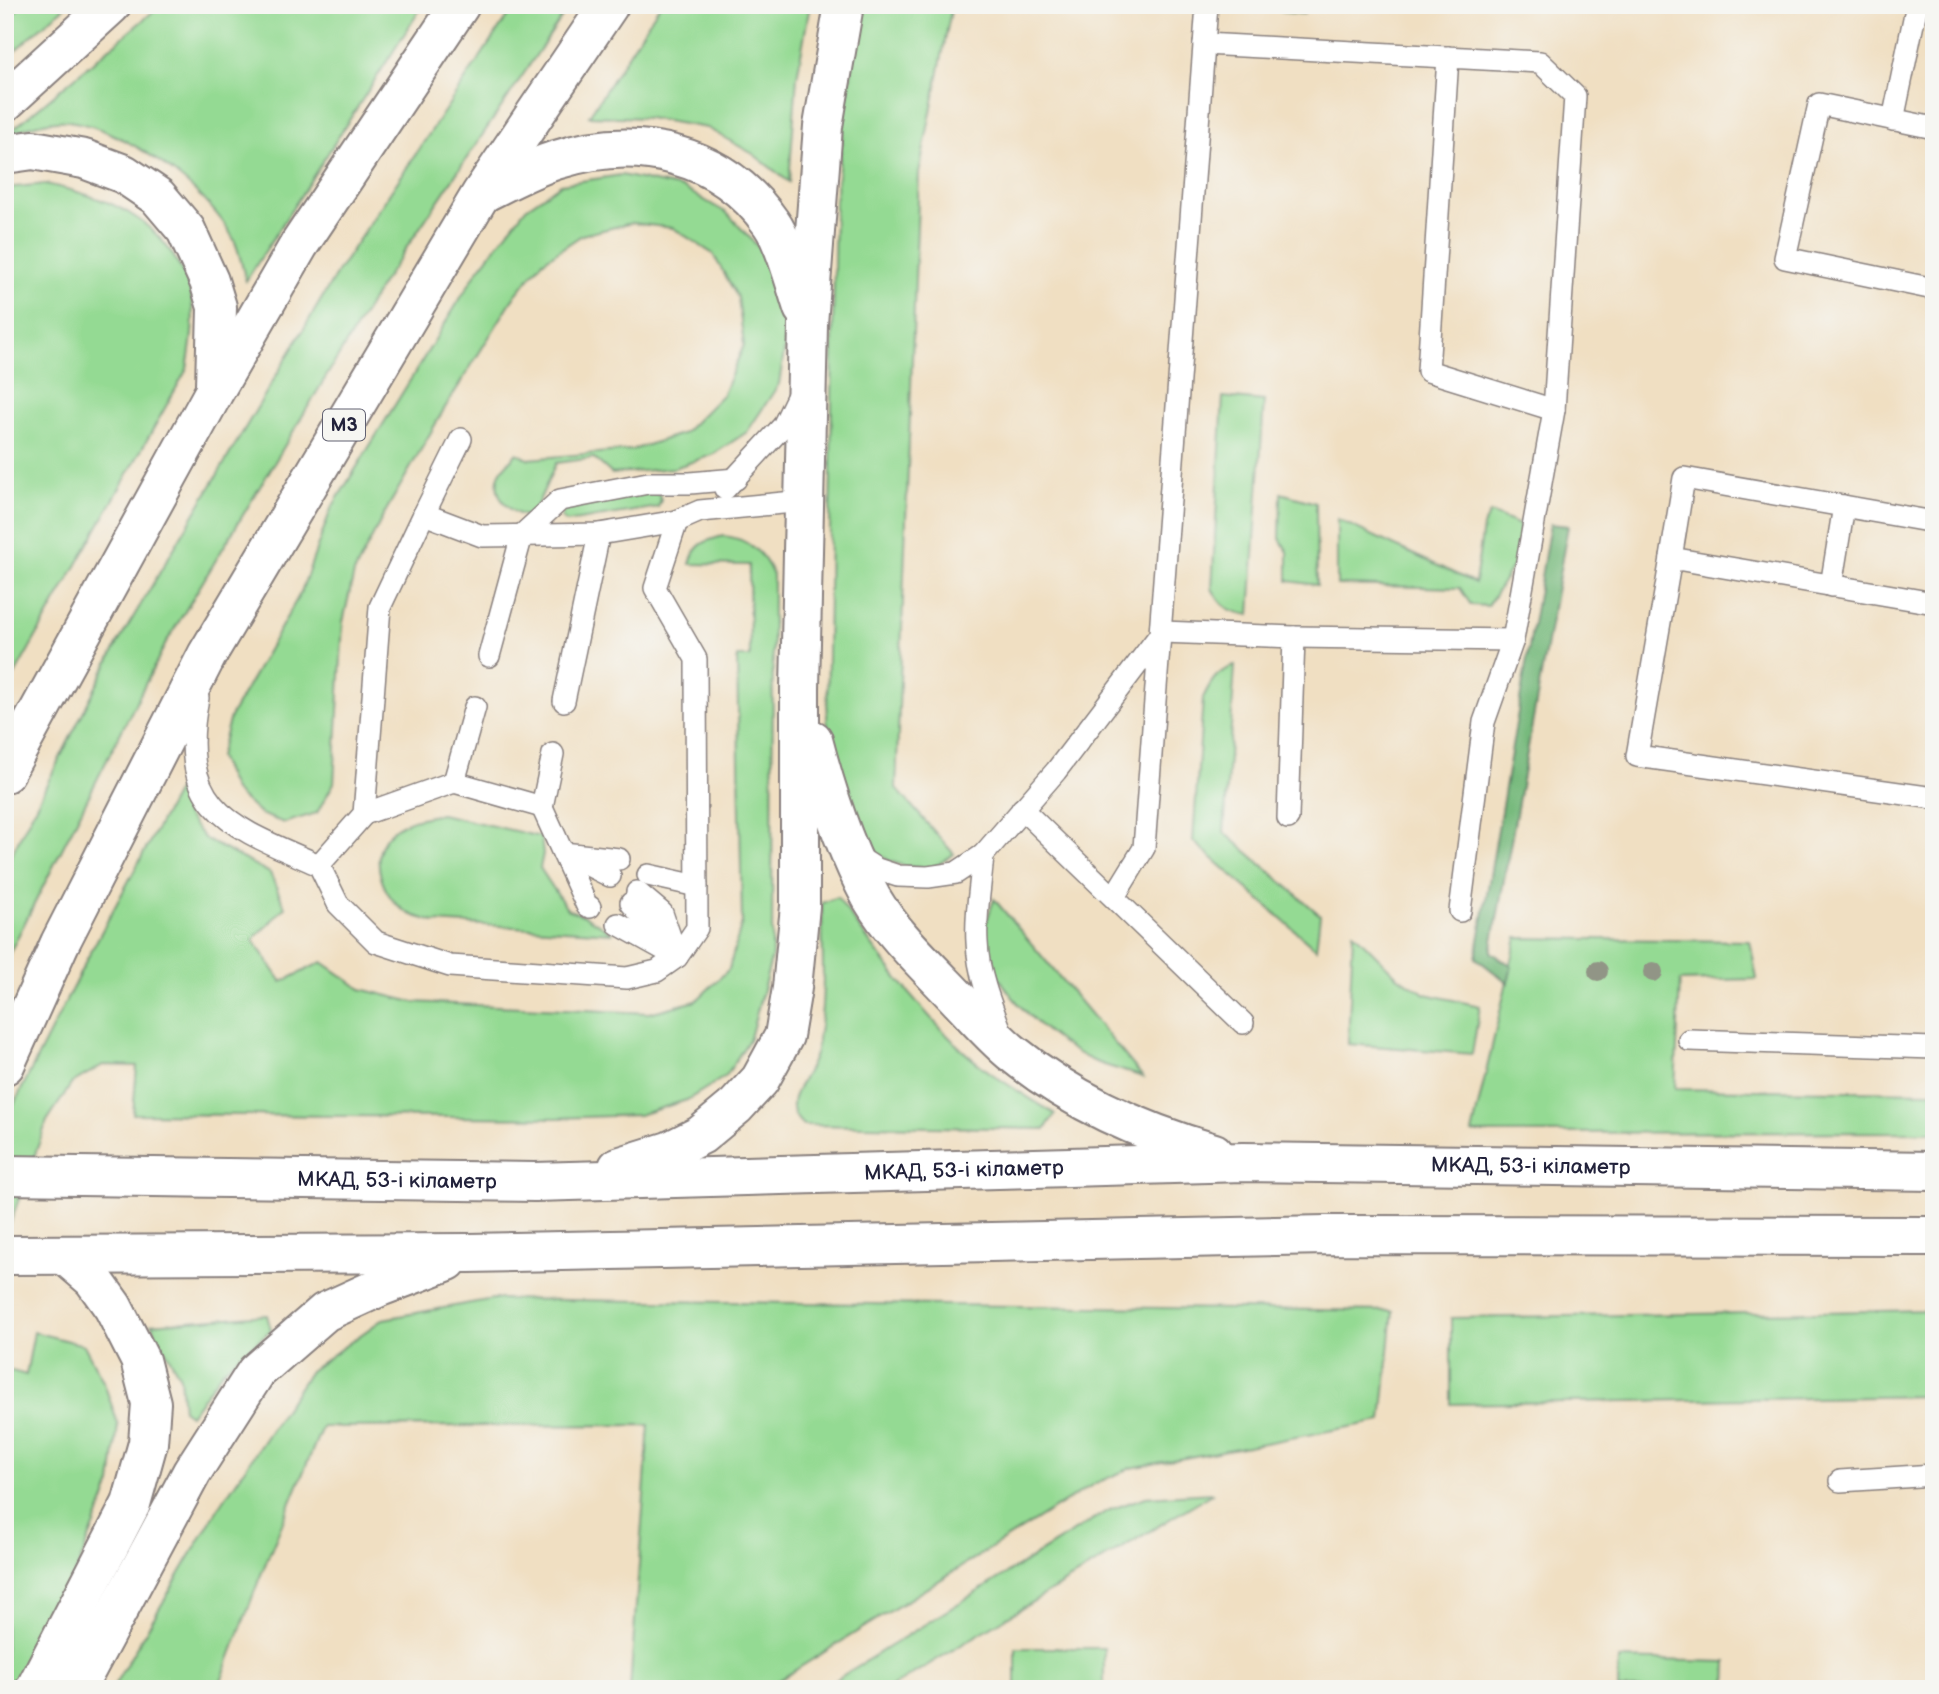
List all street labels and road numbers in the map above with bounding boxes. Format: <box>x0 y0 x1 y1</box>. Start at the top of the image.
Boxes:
road number: М3 <box>323 410 365 440</box>
street label: МКАД, 53-і кіламетр <box>1431 1152 1631 1180</box>
street label: МКАД, 53-і кіламетр <box>864 1155 1064 1185</box>
street label: МКАД, 53-і кіламетр <box>297 1166 497 1194</box>

